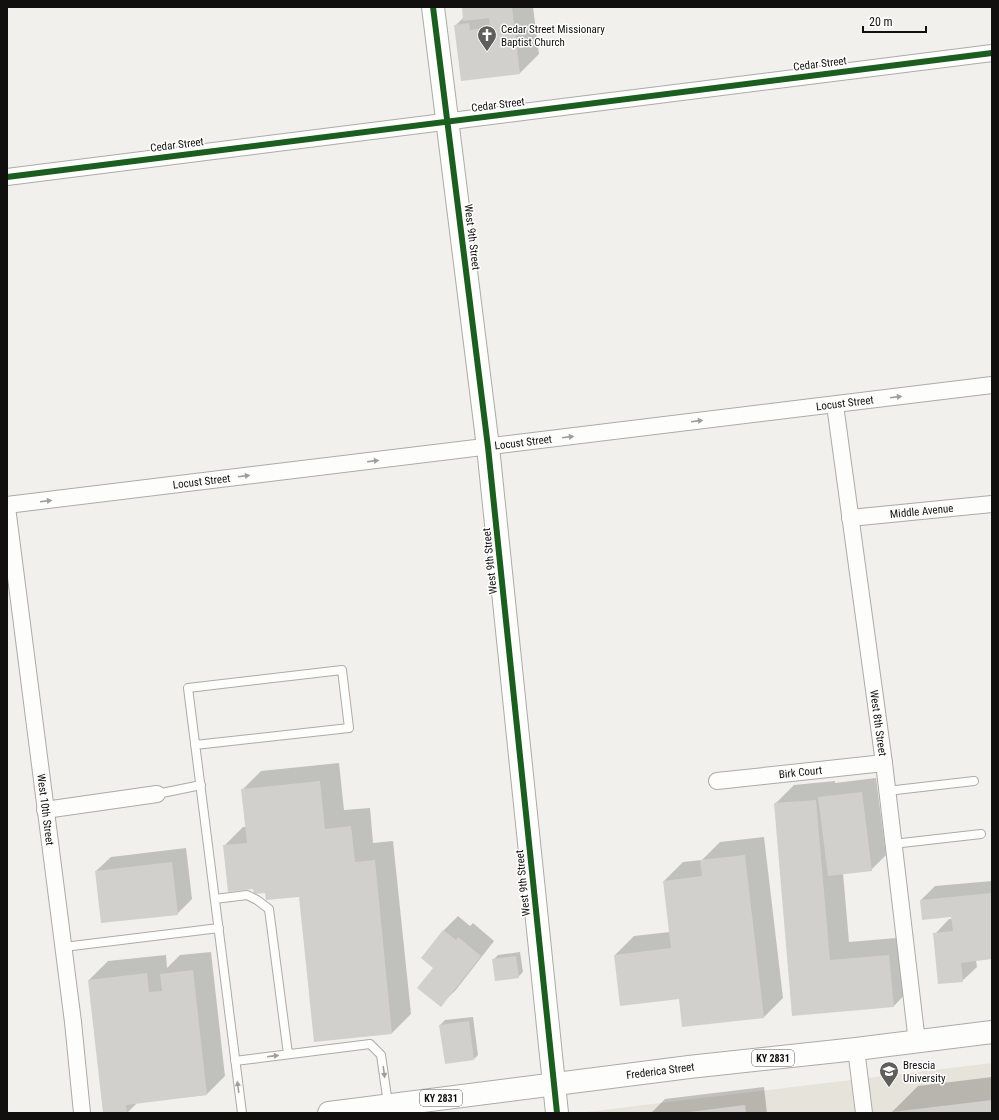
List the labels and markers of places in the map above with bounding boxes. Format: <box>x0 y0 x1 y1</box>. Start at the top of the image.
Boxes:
place label: Cedar Street Missionary Baptist Church <box>501 23 605 49</box>
church icon: Cedar Street Missionary Baptist Church <box>476 24 498 52</box>
place label: Brescia University <box>903 1059 946 1085</box>
school or university icon: Brescia University <box>878 1060 900 1088</box>

